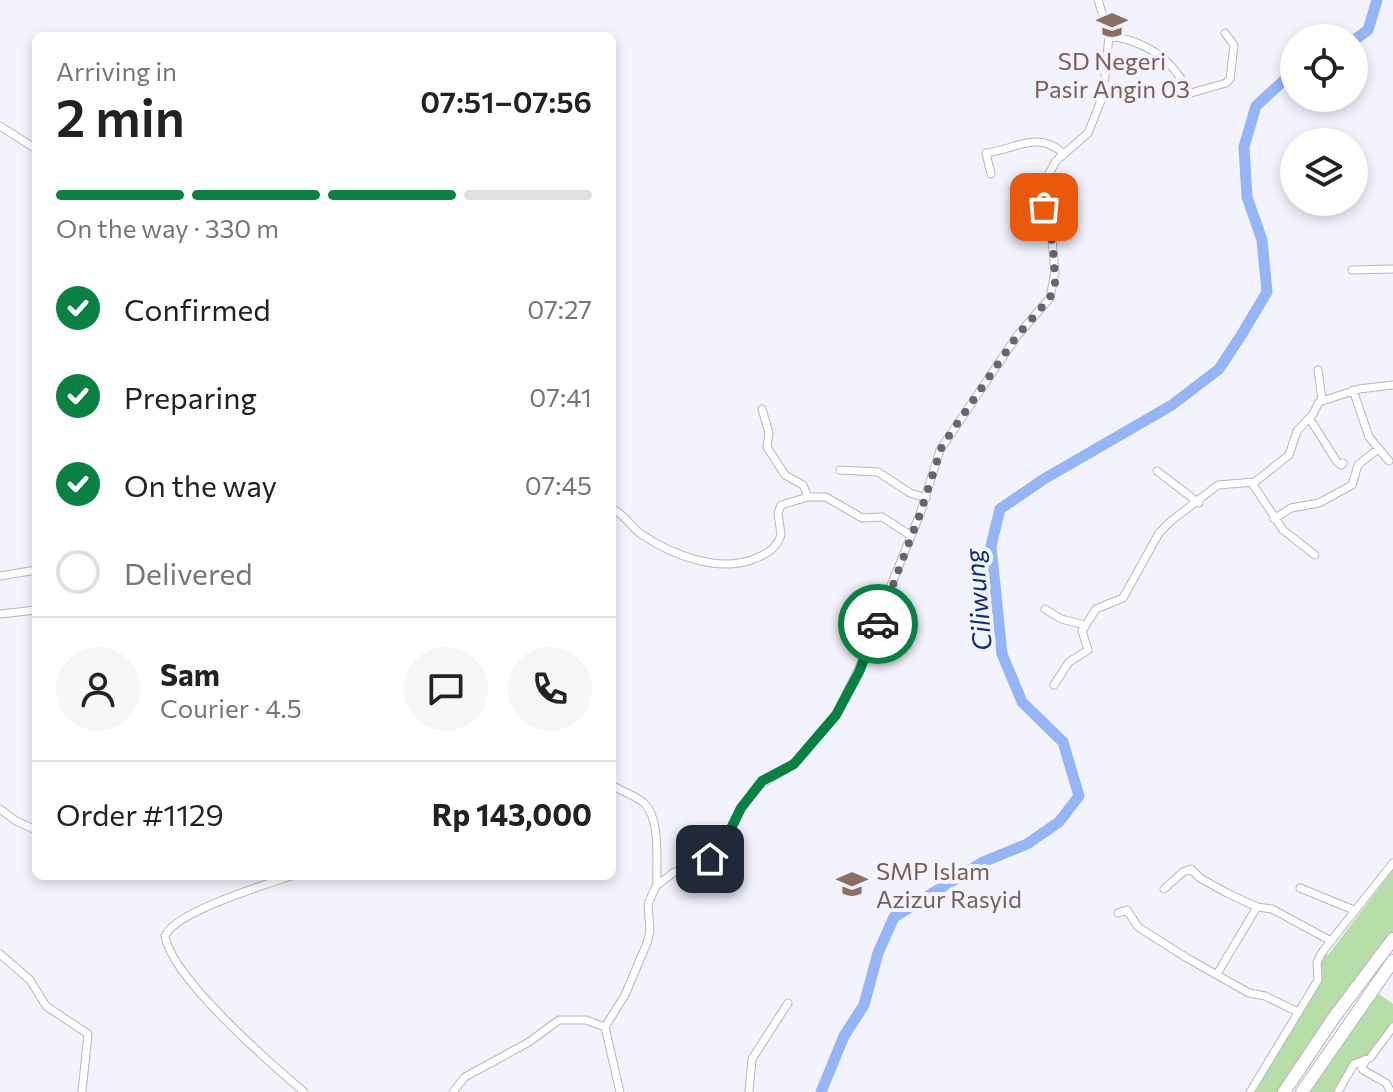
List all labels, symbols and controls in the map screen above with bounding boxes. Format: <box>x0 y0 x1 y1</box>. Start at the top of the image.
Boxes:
school or university icon: SD Negeri Pasir Angin 03 <box>1095 8 1129 42</box>
map controls <box>1280 24 1368 216</box>
button: locate <box>1280 24 1368 112</box>
place label: SD Negeri Pasir Angin 03 <box>1034 46 1190 103</box>
text: Arriving in <box>56 55 177 86</box>
text: 07:51–07:56 <box>420 82 592 119</box>
text: 2 min <box>56 84 185 148</box>
button: layers <box>1280 128 1368 216</box>
pin <box>1010 173 1078 241</box>
icon: bag <box>1022 185 1066 229</box>
text: On the way · 330 m <box>56 212 279 243</box>
icon: check <box>56 286 100 330</box>
text: Confirmed <box>124 290 271 327</box>
text: 07:27 <box>527 293 592 324</box>
icon: check <box>56 374 100 418</box>
text: Preparing <box>124 378 257 415</box>
text: 07:41 <box>529 381 592 412</box>
icon: check <box>56 462 100 506</box>
text: On the way <box>124 466 277 503</box>
text: 07:45 <box>525 469 592 500</box>
water label: Ciliwung <box>957 547 997 652</box>
text: Delivered <box>124 554 253 591</box>
courier <box>838 584 918 664</box>
icon: car <box>856 602 900 646</box>
button: person <box>56 647 140 731</box>
button: chat <box>404 647 488 731</box>
button: phone <box>508 647 592 731</box>
text: Sam <box>160 655 220 692</box>
text: Courier · 4.5 <box>160 692 302 723</box>
text: Order #1129 <box>56 795 224 832</box>
text: Rp 143,000 <box>432 795 592 832</box>
pin <box>676 825 744 893</box>
icon: home <box>688 837 732 881</box>
place label: SMP Islam Azizur Rasyid <box>876 856 1022 913</box>
school or university icon: SMP Islam Azizur Rasyid <box>835 867 869 901</box>

